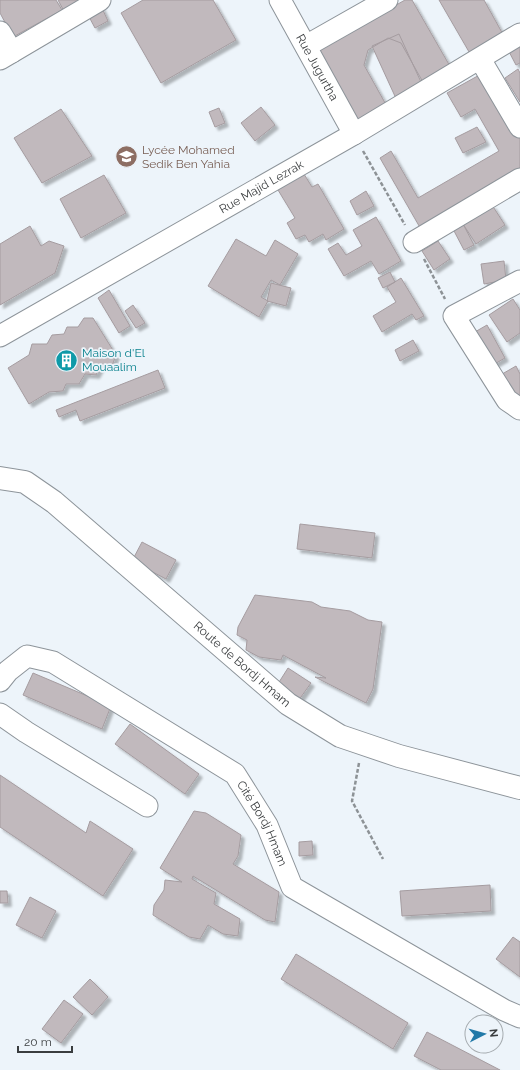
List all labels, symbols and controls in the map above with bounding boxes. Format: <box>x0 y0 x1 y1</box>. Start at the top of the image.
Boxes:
street label: Rue Jugurtha <box>293 32 341 103</box>
place label: Lycée Mohamed Sedik Ben Yahia <box>142 143 235 171</box>
school or university icon: Lycée Mohamed Sedik Ben Yahia <box>114 144 140 170</box>
street label: Rue Majid Lezrak <box>217 157 307 216</box>
place label: Maison d'El Mouaalim <box>82 346 146 374</box>
building icon: Maison d'El Mouaalim <box>54 347 80 373</box>
street label: Route de Bordj Hmam <box>191 619 293 710</box>
street label: Cité Bordj Hmam <box>234 778 290 868</box>
north arrow <box>464 1014 504 1054</box>
scale bar <box>18 1028 72 1054</box>
text: N <box>487 1028 500 1038</box>
text: 20 m <box>24 1035 52 1049</box>

